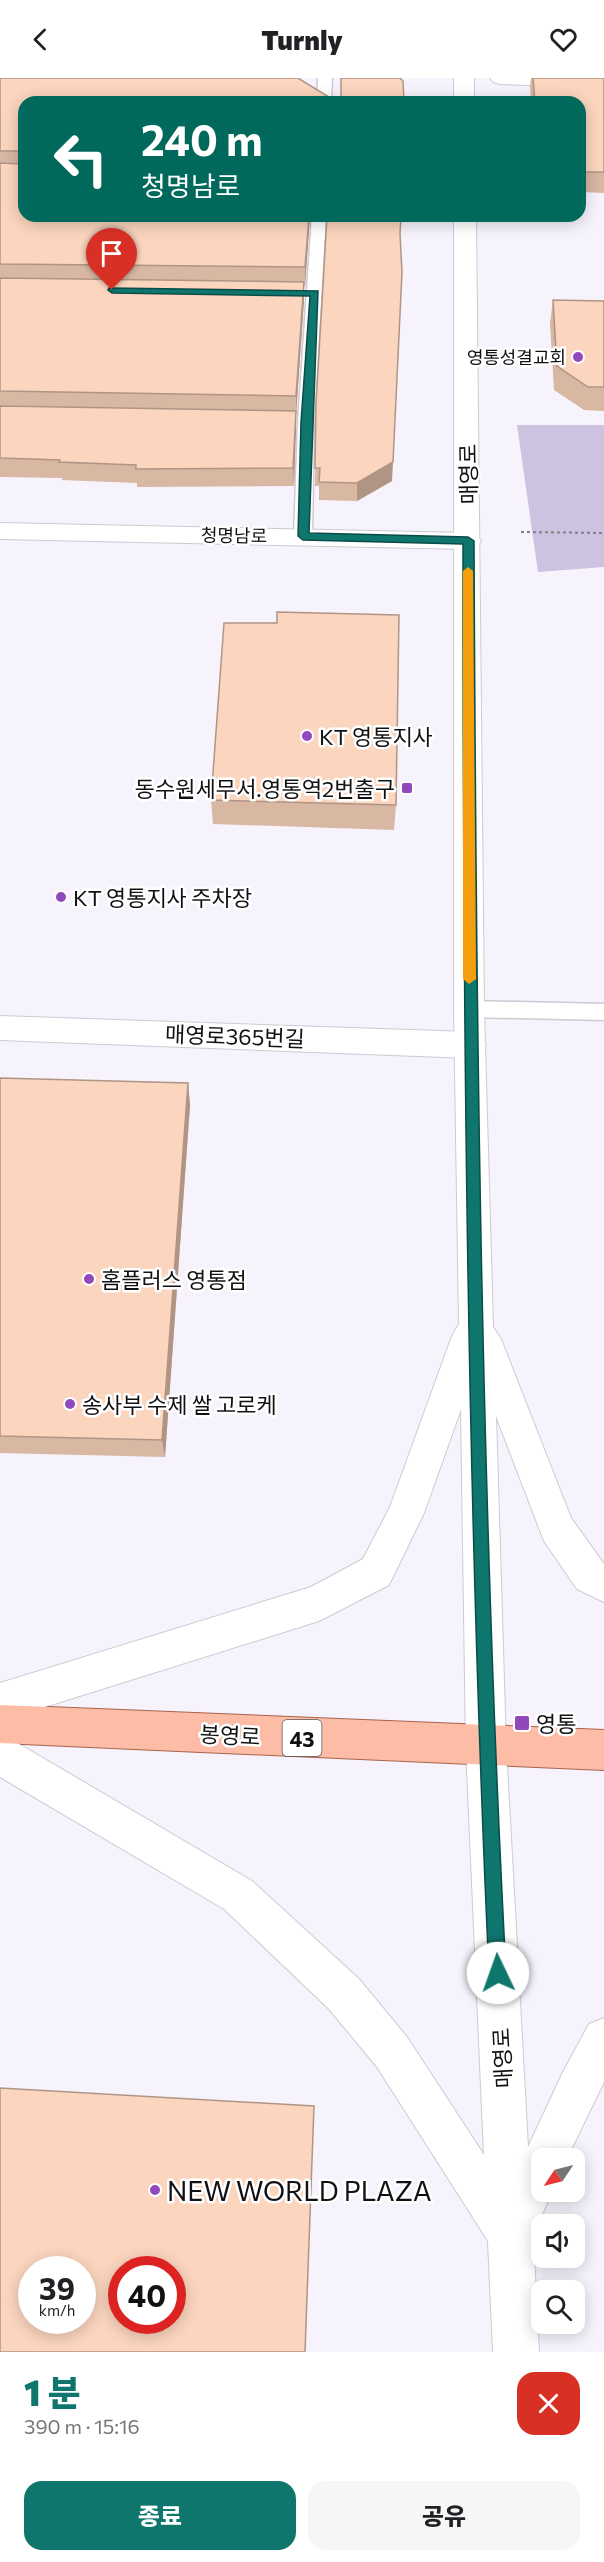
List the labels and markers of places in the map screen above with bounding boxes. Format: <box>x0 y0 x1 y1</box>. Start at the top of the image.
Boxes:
pin <box>86 228 137 290</box>
place label: 영통성결교회 <box>467 346 566 368</box>
marker: 영통성결교회 <box>571 350 585 364</box>
place label: KT 영통지사 <box>319 723 433 750</box>
marker: KT 영통지사 <box>300 729 314 743</box>
place label: 동수원세무서.영통역2번출구 <box>135 775 395 802</box>
marker: 동수원세무서.영통역2번출구 <box>400 781 414 795</box>
place label: KT 영통지사 주차장 <box>73 884 252 911</box>
marker: KT 영통지사 주차장 <box>54 890 68 904</box>
place label: 홈플러스 영통점 <box>101 1266 247 1293</box>
marker: 홈플러스 영통점 <box>82 1272 96 1286</box>
place label: 송사부 수제 쌀 고로케 <box>82 1391 277 1418</box>
marker: 송사부 수제 쌀 고로케 <box>63 1397 77 1411</box>
place label: 영통 <box>536 1710 576 1737</box>
marker: 영통 <box>513 1714 531 1732</box>
place label: NEW WORLD PLAZA <box>167 2174 432 2207</box>
marker: NEW WORLD PLAZA <box>148 2183 162 2197</box>

